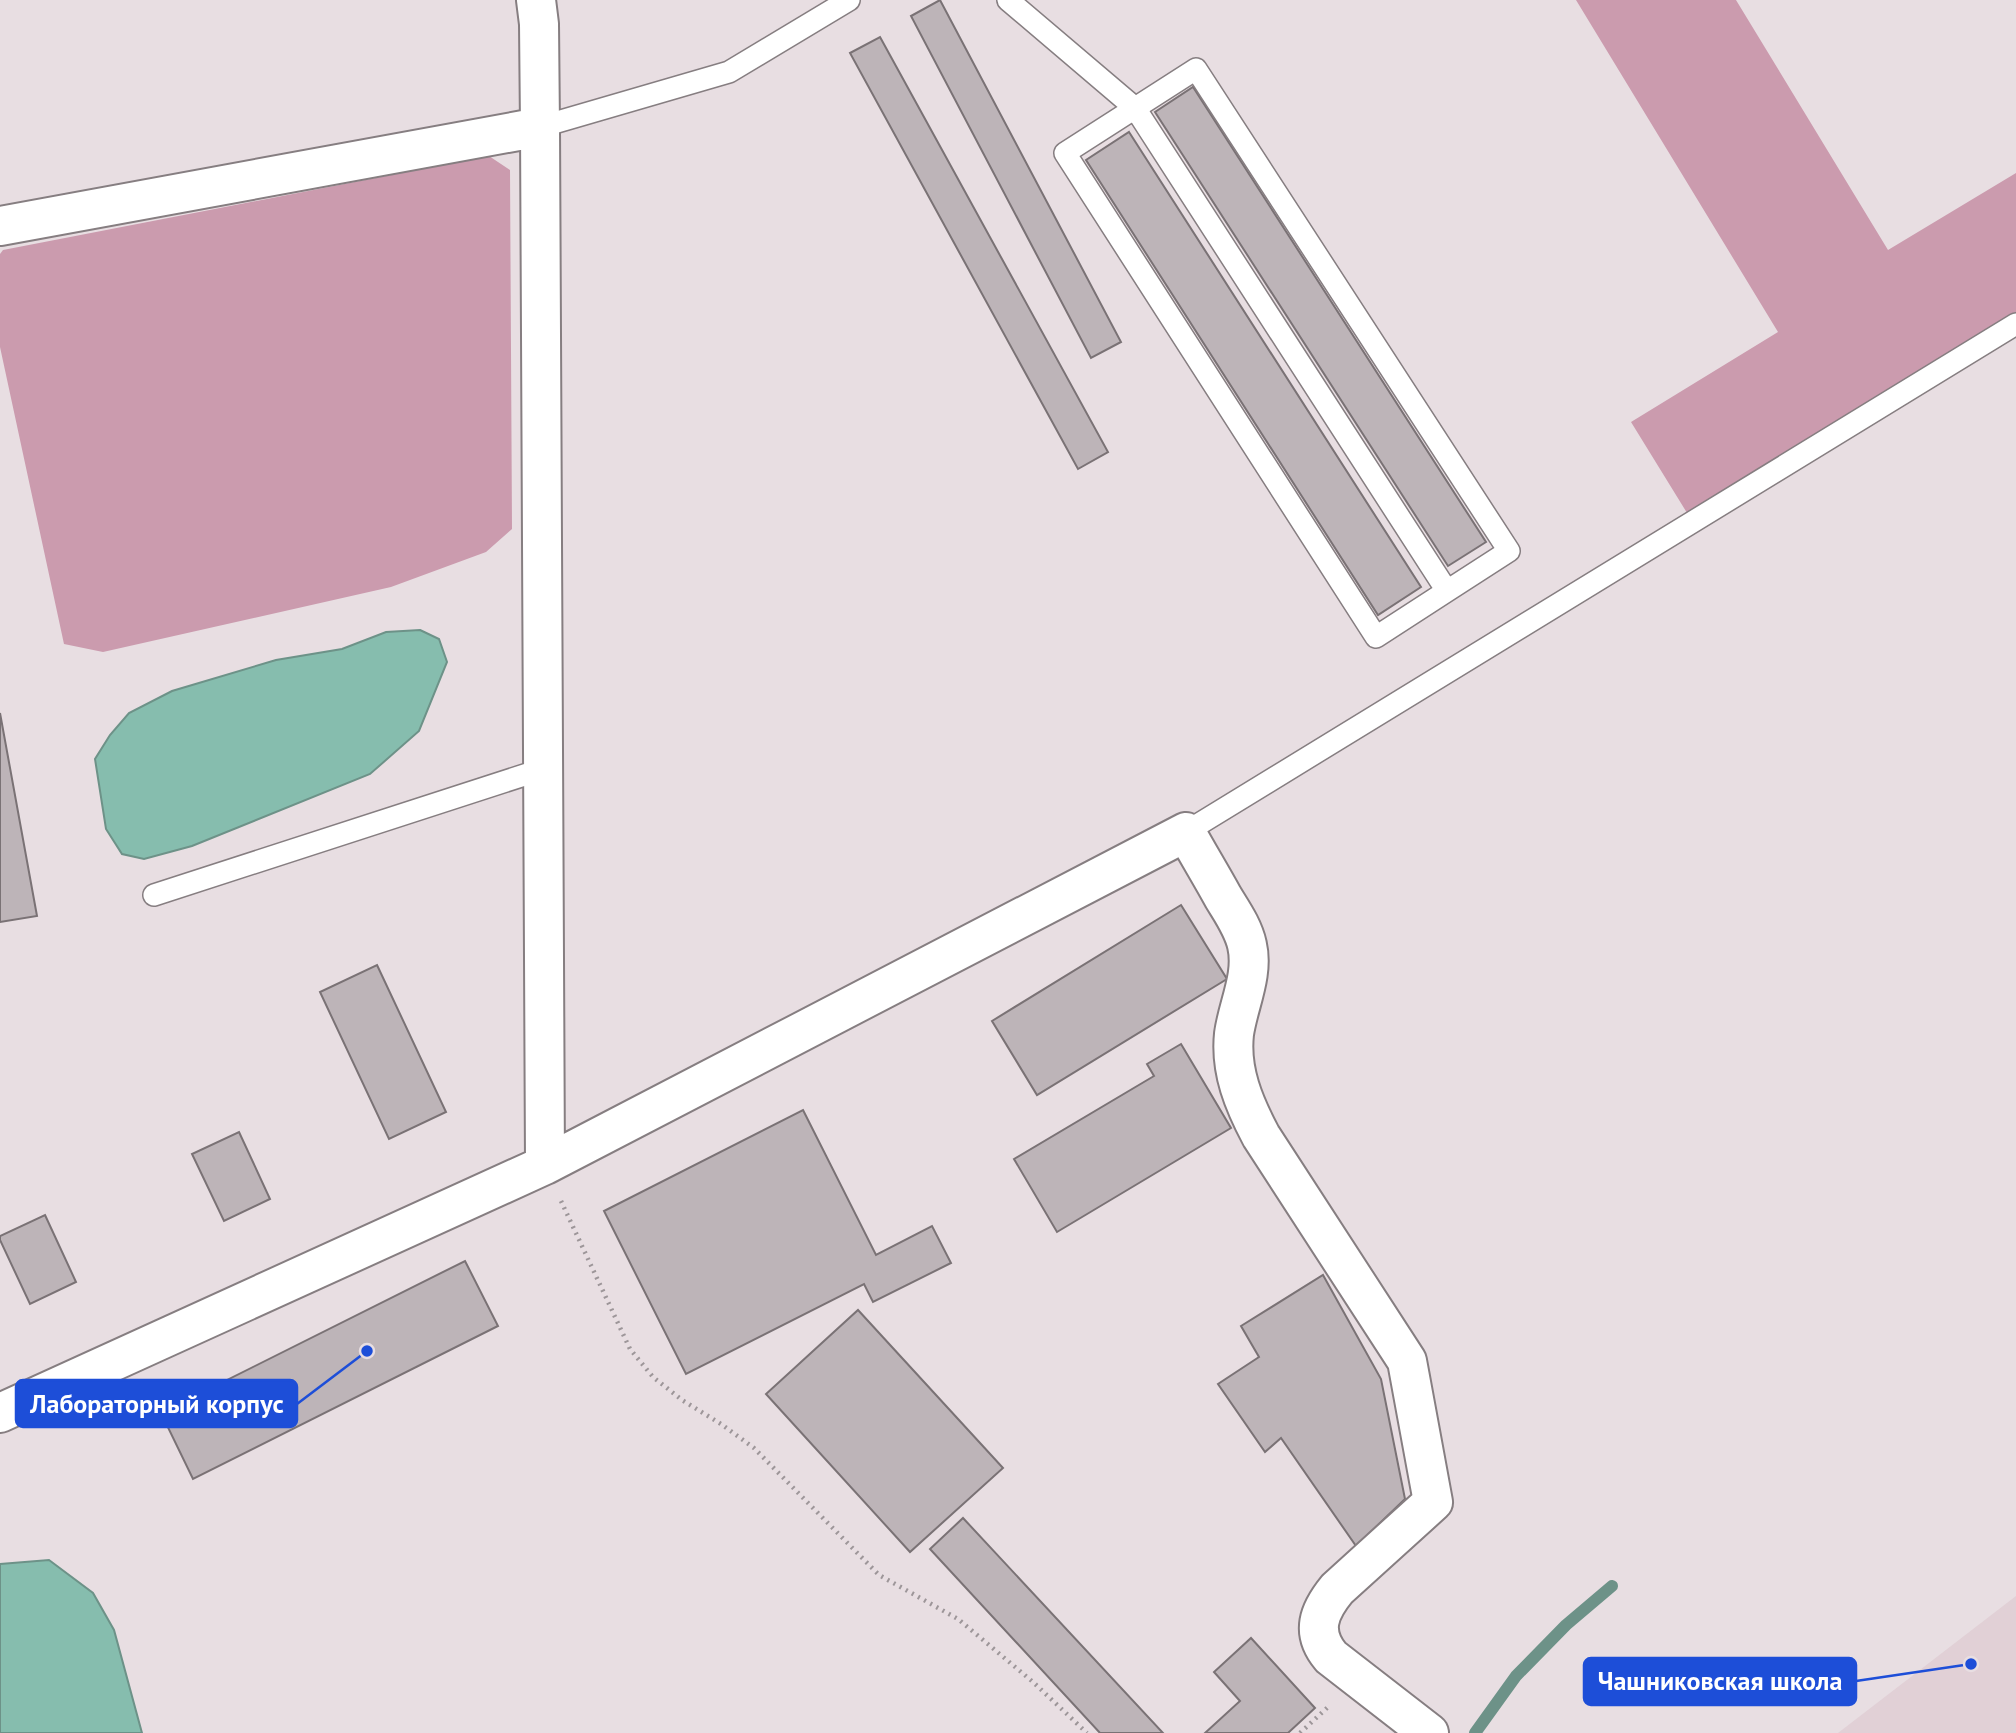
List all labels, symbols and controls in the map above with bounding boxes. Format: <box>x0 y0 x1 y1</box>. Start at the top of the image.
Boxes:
callout: Лабораторный корпус <box>16 1380 297 1427</box>
text: Лабораторный корпус <box>29 1387 284 1420</box>
callout: Чашниковская школа <box>1584 1658 1856 1705</box>
text: Чашниковская школа <box>1598 1664 1842 1697</box>

